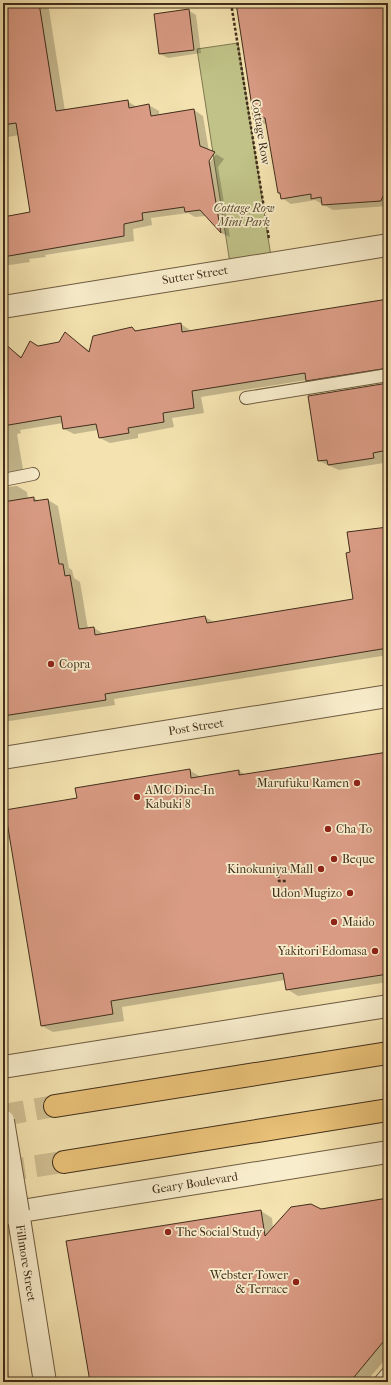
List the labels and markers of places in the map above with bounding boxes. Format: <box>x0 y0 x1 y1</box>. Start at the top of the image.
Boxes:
place label: Copra <box>59 657 91 671</box>
marker: Copra <box>46 659 56 669</box>
place label: Marufuku Ramen <box>257 776 349 790</box>
marker: Marufuku Ramen <box>352 778 362 788</box>
place label: AMC Dine-In Kabuki 8 <box>144 783 215 811</box>
marker: AMC Dine-In Kabuki 8 <box>132 792 142 802</box>
place label: Cha To <box>336 822 372 836</box>
marker: Cha To <box>323 824 333 834</box>
place label: Beque <box>342 852 375 866</box>
marker: Beque <box>329 854 339 864</box>
place label: Kinokuniya Mall <box>227 862 314 876</box>
marker: Kinokuniya Mall <box>316 864 326 874</box>
place label: Udon Mugizo <box>272 886 342 900</box>
marker: Udon Mugizo <box>345 888 355 898</box>
place label: Maido <box>342 915 375 929</box>
marker: Maido <box>329 917 339 927</box>
place label: Yakitori Edomasa <box>277 944 367 958</box>
marker: Yakitori Edomasa <box>370 946 380 956</box>
place label: The Social Study <box>176 1225 263 1239</box>
marker: The Social Study <box>163 1227 173 1237</box>
place label: Webster Tower & Terrace <box>209 1268 289 1296</box>
marker: Webster Tower & Terrace <box>291 1277 301 1287</box>

